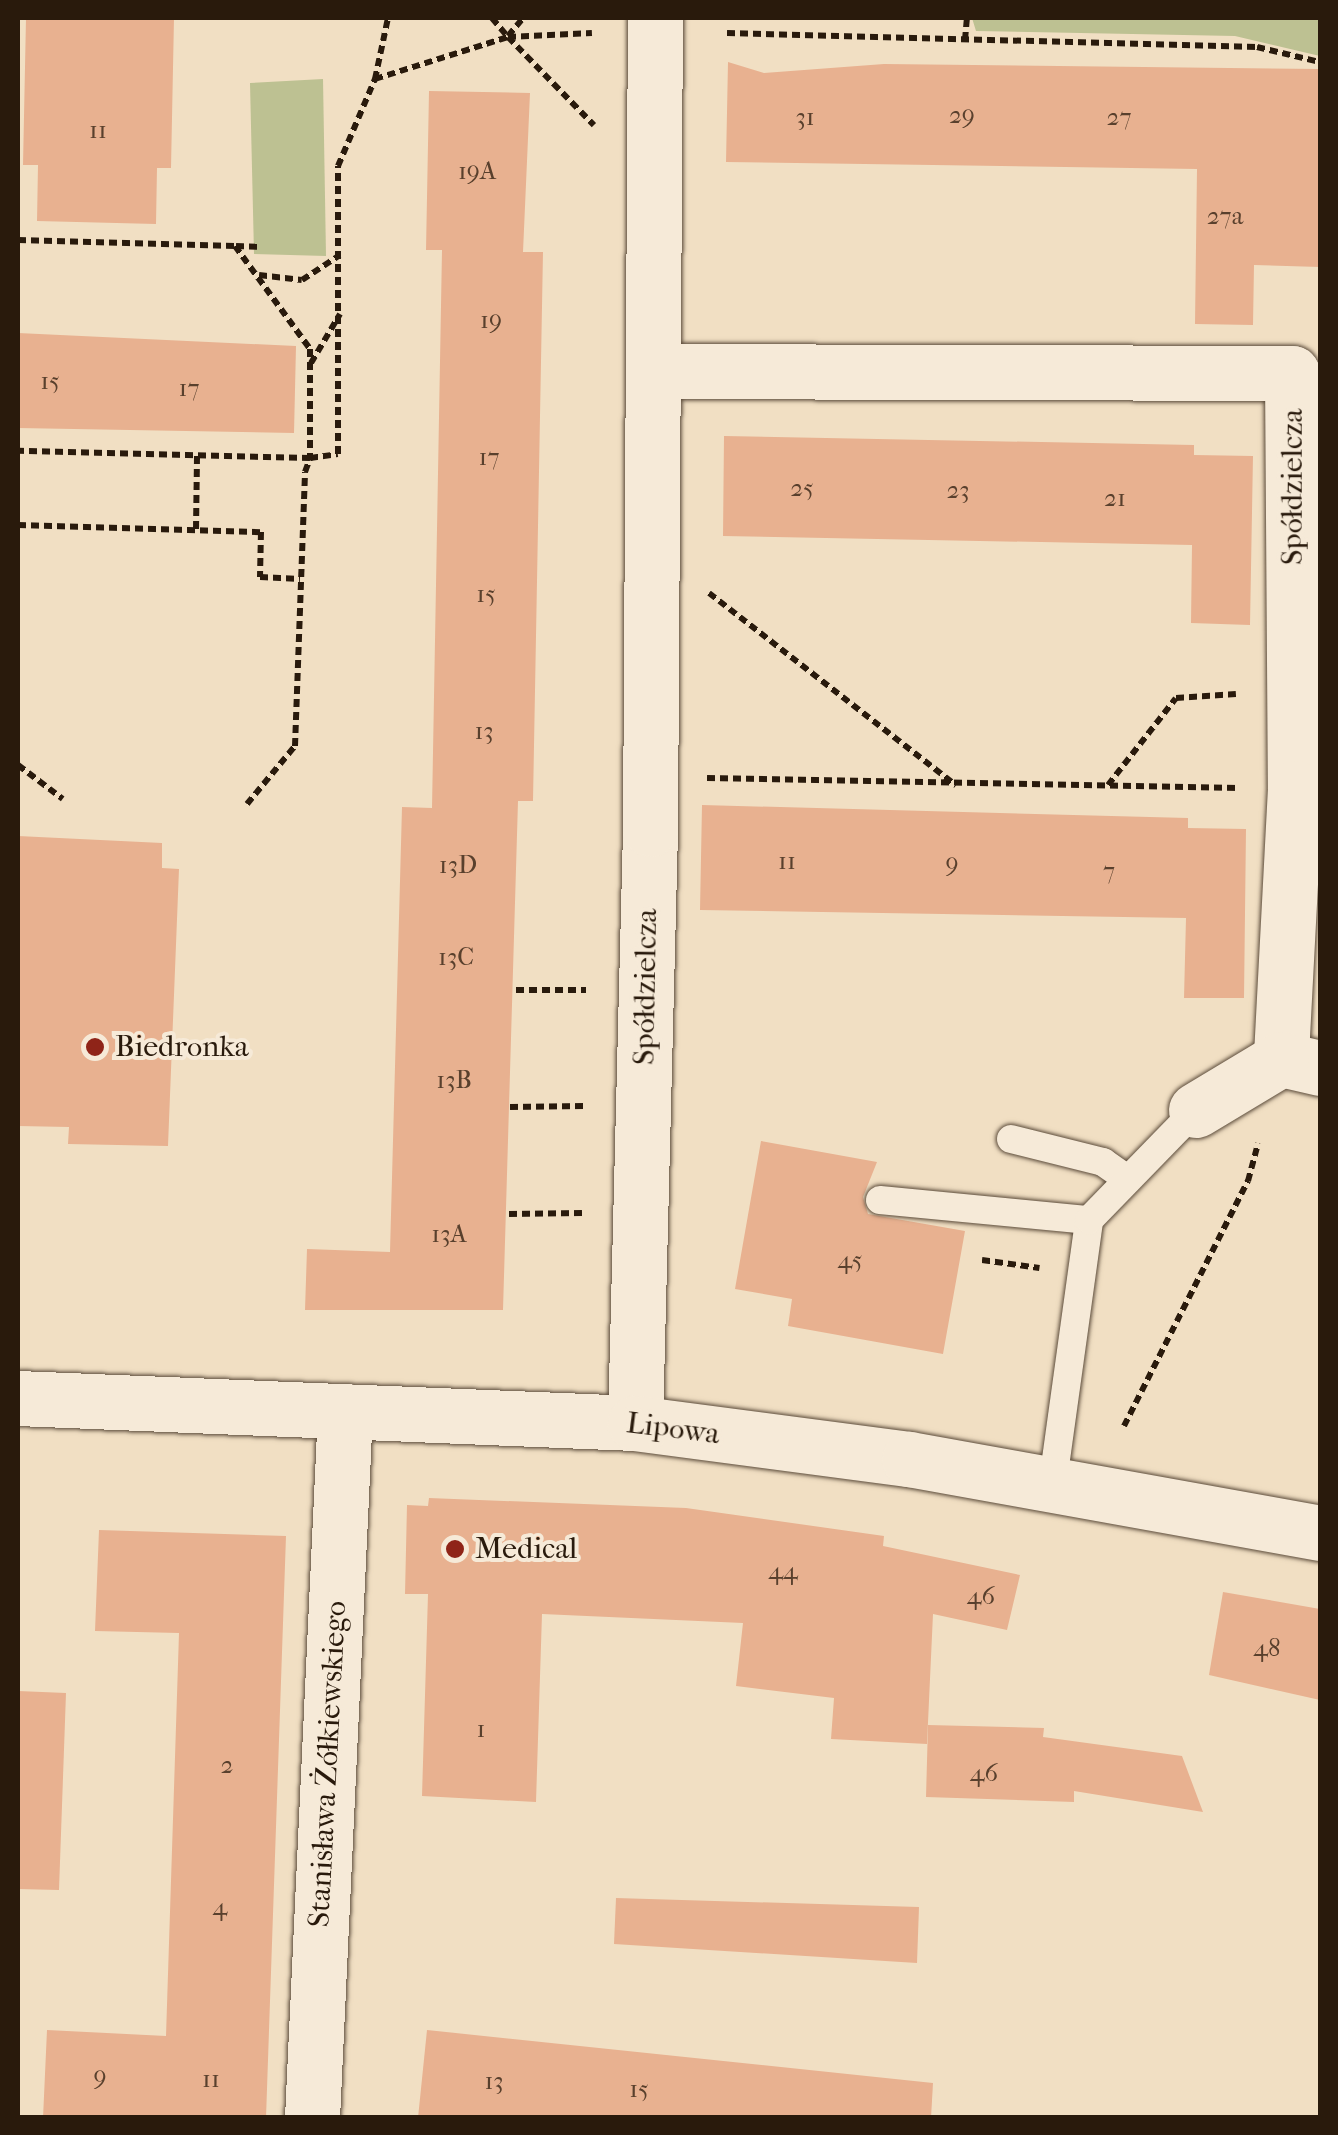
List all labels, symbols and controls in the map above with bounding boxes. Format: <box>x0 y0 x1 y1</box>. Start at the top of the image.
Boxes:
house number: 29 <box>949 100 975 130</box>
house number: 31 <box>795 102 815 132</box>
house number: 27 <box>1107 102 1131 132</box>
house number: 11 <box>89 115 107 145</box>
house number: 19A <box>458 156 496 186</box>
house number: 27a <box>1207 201 1243 231</box>
house number: 19 <box>480 305 502 335</box>
house number: 15 <box>40 366 60 396</box>
house number: 17 <box>179 373 199 403</box>
street label: Spółdzielcza <box>1275 409 1311 565</box>
house number: 17 <box>479 442 499 472</box>
house number: 25 <box>790 473 814 503</box>
house number: 23 <box>946 475 970 505</box>
house number: 21 <box>1104 483 1126 513</box>
house number: 15 <box>476 579 496 609</box>
house number: 13 <box>474 716 494 746</box>
house number: 11 <box>778 846 796 876</box>
house number: 9 <box>945 848 959 878</box>
house number: 13D <box>439 850 477 880</box>
house number: 7 <box>1103 856 1115 886</box>
street label: Spółdzielcza <box>627 909 665 1065</box>
house number: 13C <box>438 942 474 972</box>
place label: Biedronka <box>115 1029 249 1065</box>
marker: Biedronka <box>84 1036 106 1058</box>
house number: 13B <box>436 1065 472 1095</box>
house number: 13A <box>431 1219 467 1249</box>
house number: 45 <box>838 1245 862 1275</box>
street label: Lipowa <box>624 1405 722 1453</box>
place label: Medical <box>475 1531 577 1567</box>
marker: Medical <box>444 1538 466 1560</box>
house number: 44 <box>768 1556 798 1586</box>
house number: 46 <box>967 1581 995 1611</box>
street label: Stanisława Żółkiewskiego <box>301 1600 355 1928</box>
house number: 48 <box>1253 1633 1281 1663</box>
house number: 1 <box>477 1714 485 1744</box>
house number: 2 <box>221 1750 233 1780</box>
house number: 46 <box>970 1758 998 1788</box>
house number: 4 <box>213 1892 227 1922</box>
house number: 9 <box>93 2061 107 2091</box>
house number: 11 <box>202 2064 220 2094</box>
house number: 13 <box>484 2066 504 2096</box>
house number: 15 <box>629 2074 649 2104</box>

